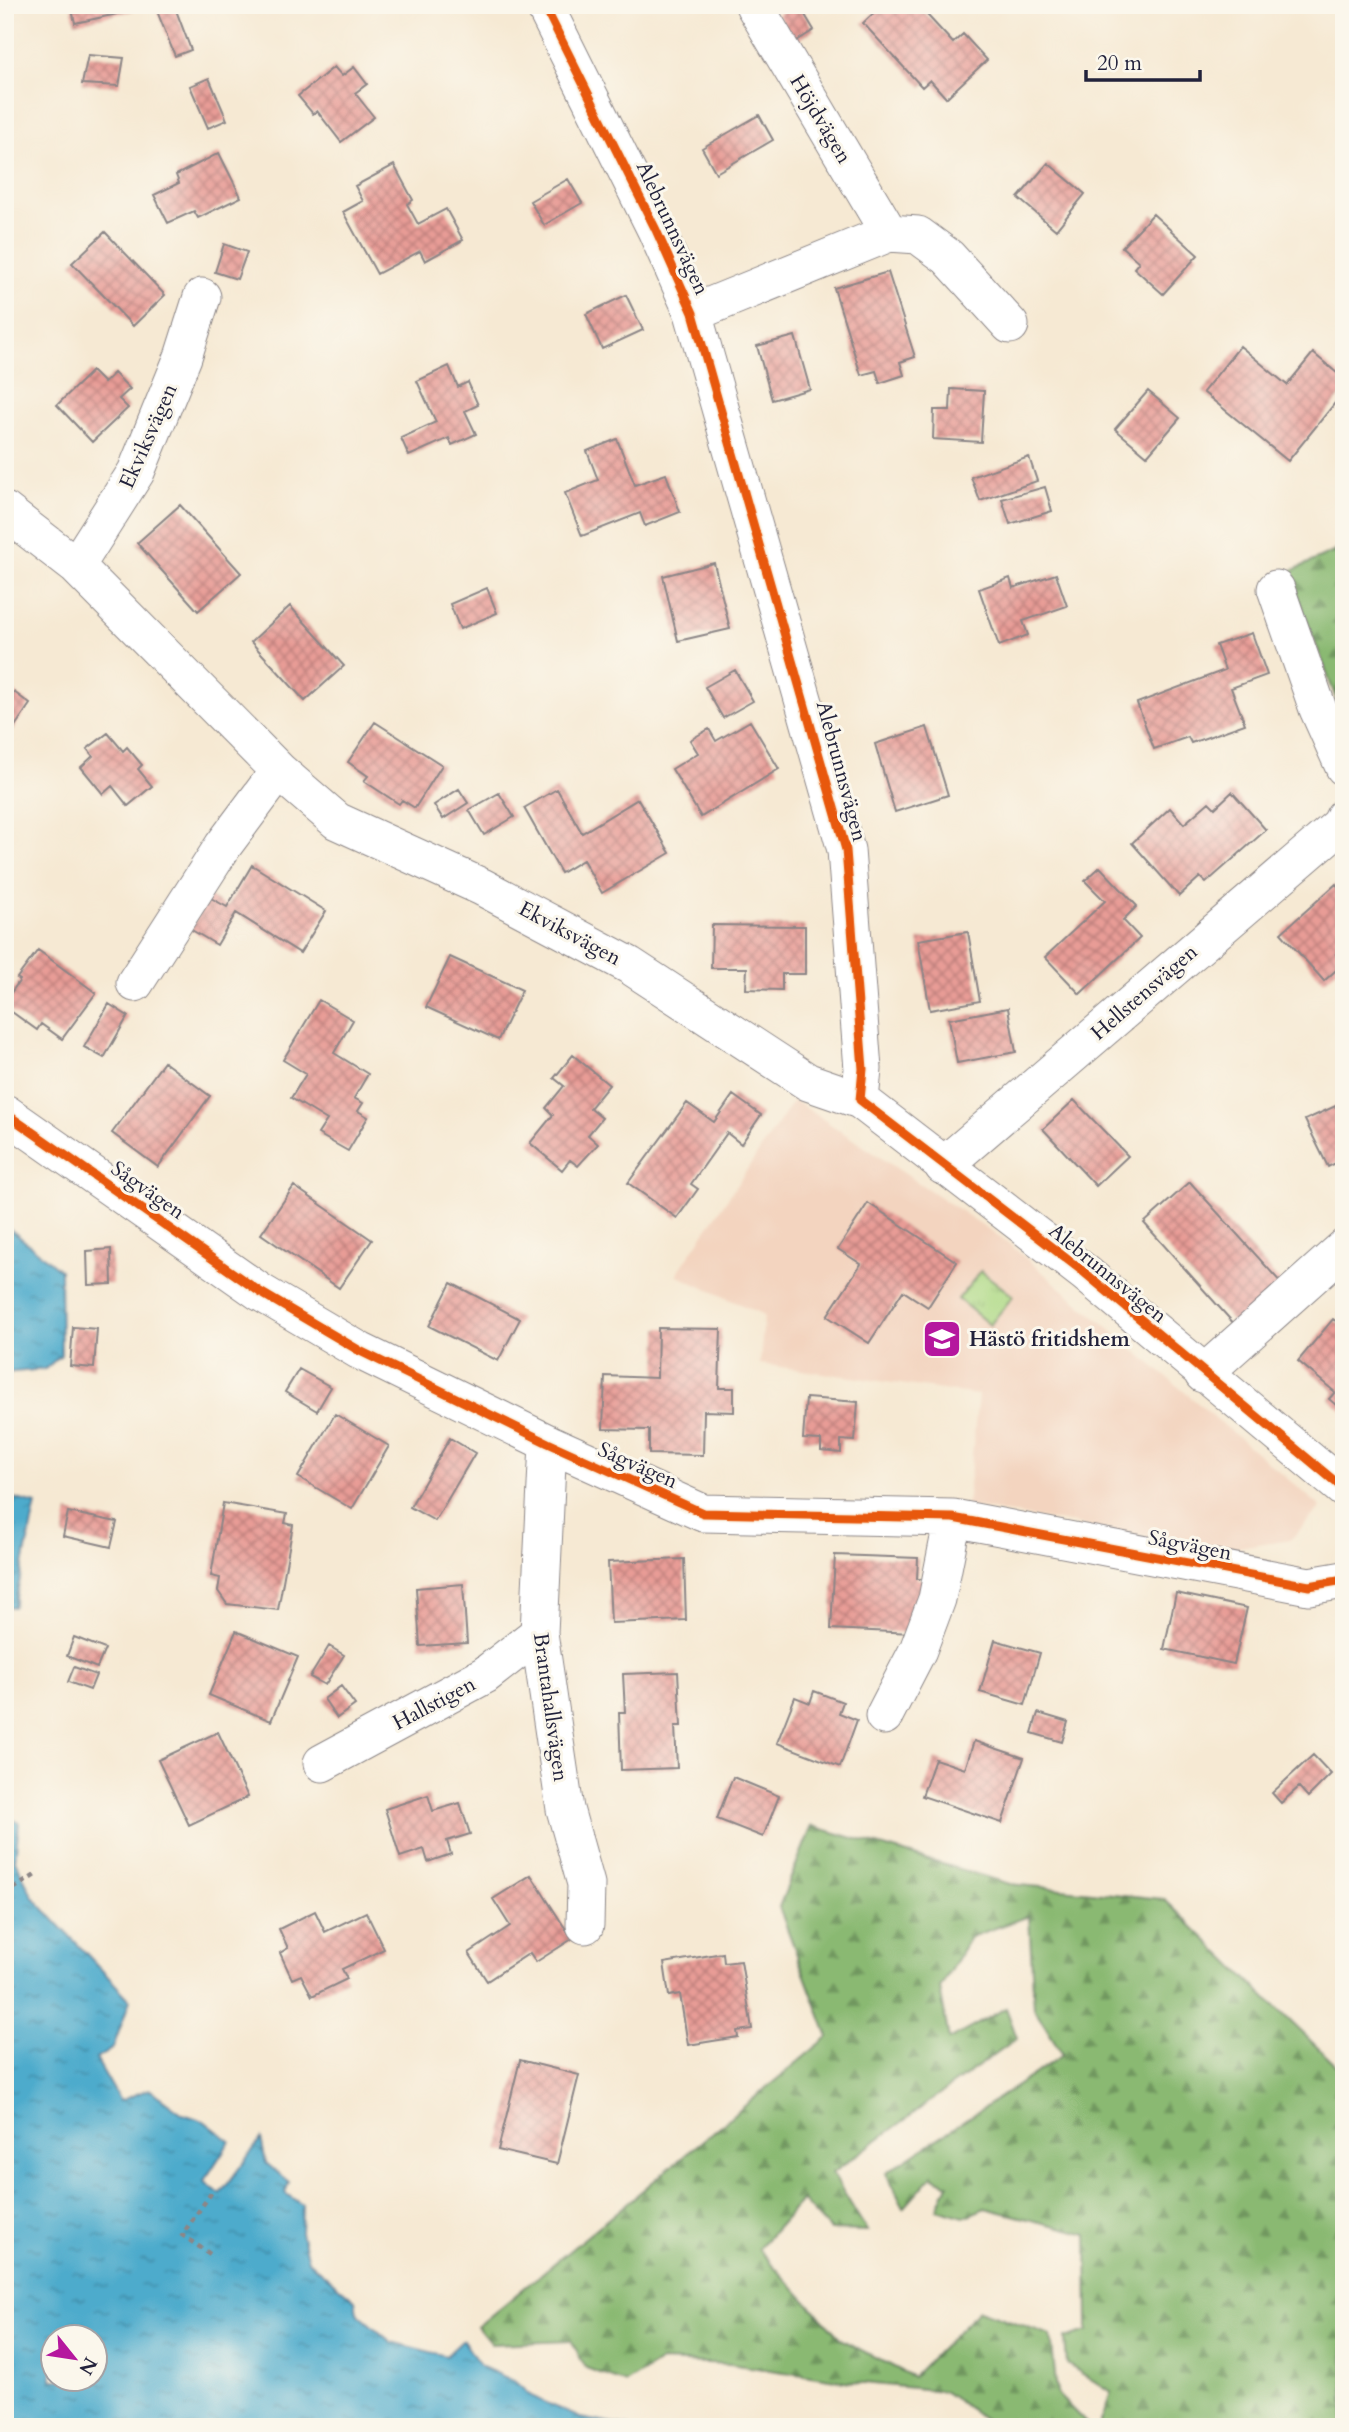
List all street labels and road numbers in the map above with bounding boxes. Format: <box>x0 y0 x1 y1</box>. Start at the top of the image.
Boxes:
street label: Höjdvägen <box>783 69 859 169</box>
street label: Alebrunnsvägen <box>629 157 716 300</box>
street label: Ekviksvägen <box>112 379 185 493</box>
street label: Alebrunnsvägen <box>809 698 874 845</box>
street label: Ekviksvägen <box>513 894 626 973</box>
street label: Hellstensvägen <box>1085 938 1204 1047</box>
street label: Sågvägen <box>105 1154 191 1227</box>
street label: Alebrunnsvägen <box>1042 1217 1173 1330</box>
street label: Sågvägen <box>593 1435 682 1496</box>
street label: Sågvägen <box>1146 1523 1234 1568</box>
street label: Brantahallsvägen <box>526 1631 575 1783</box>
street label: Hallstigen <box>388 1669 481 1737</box>

